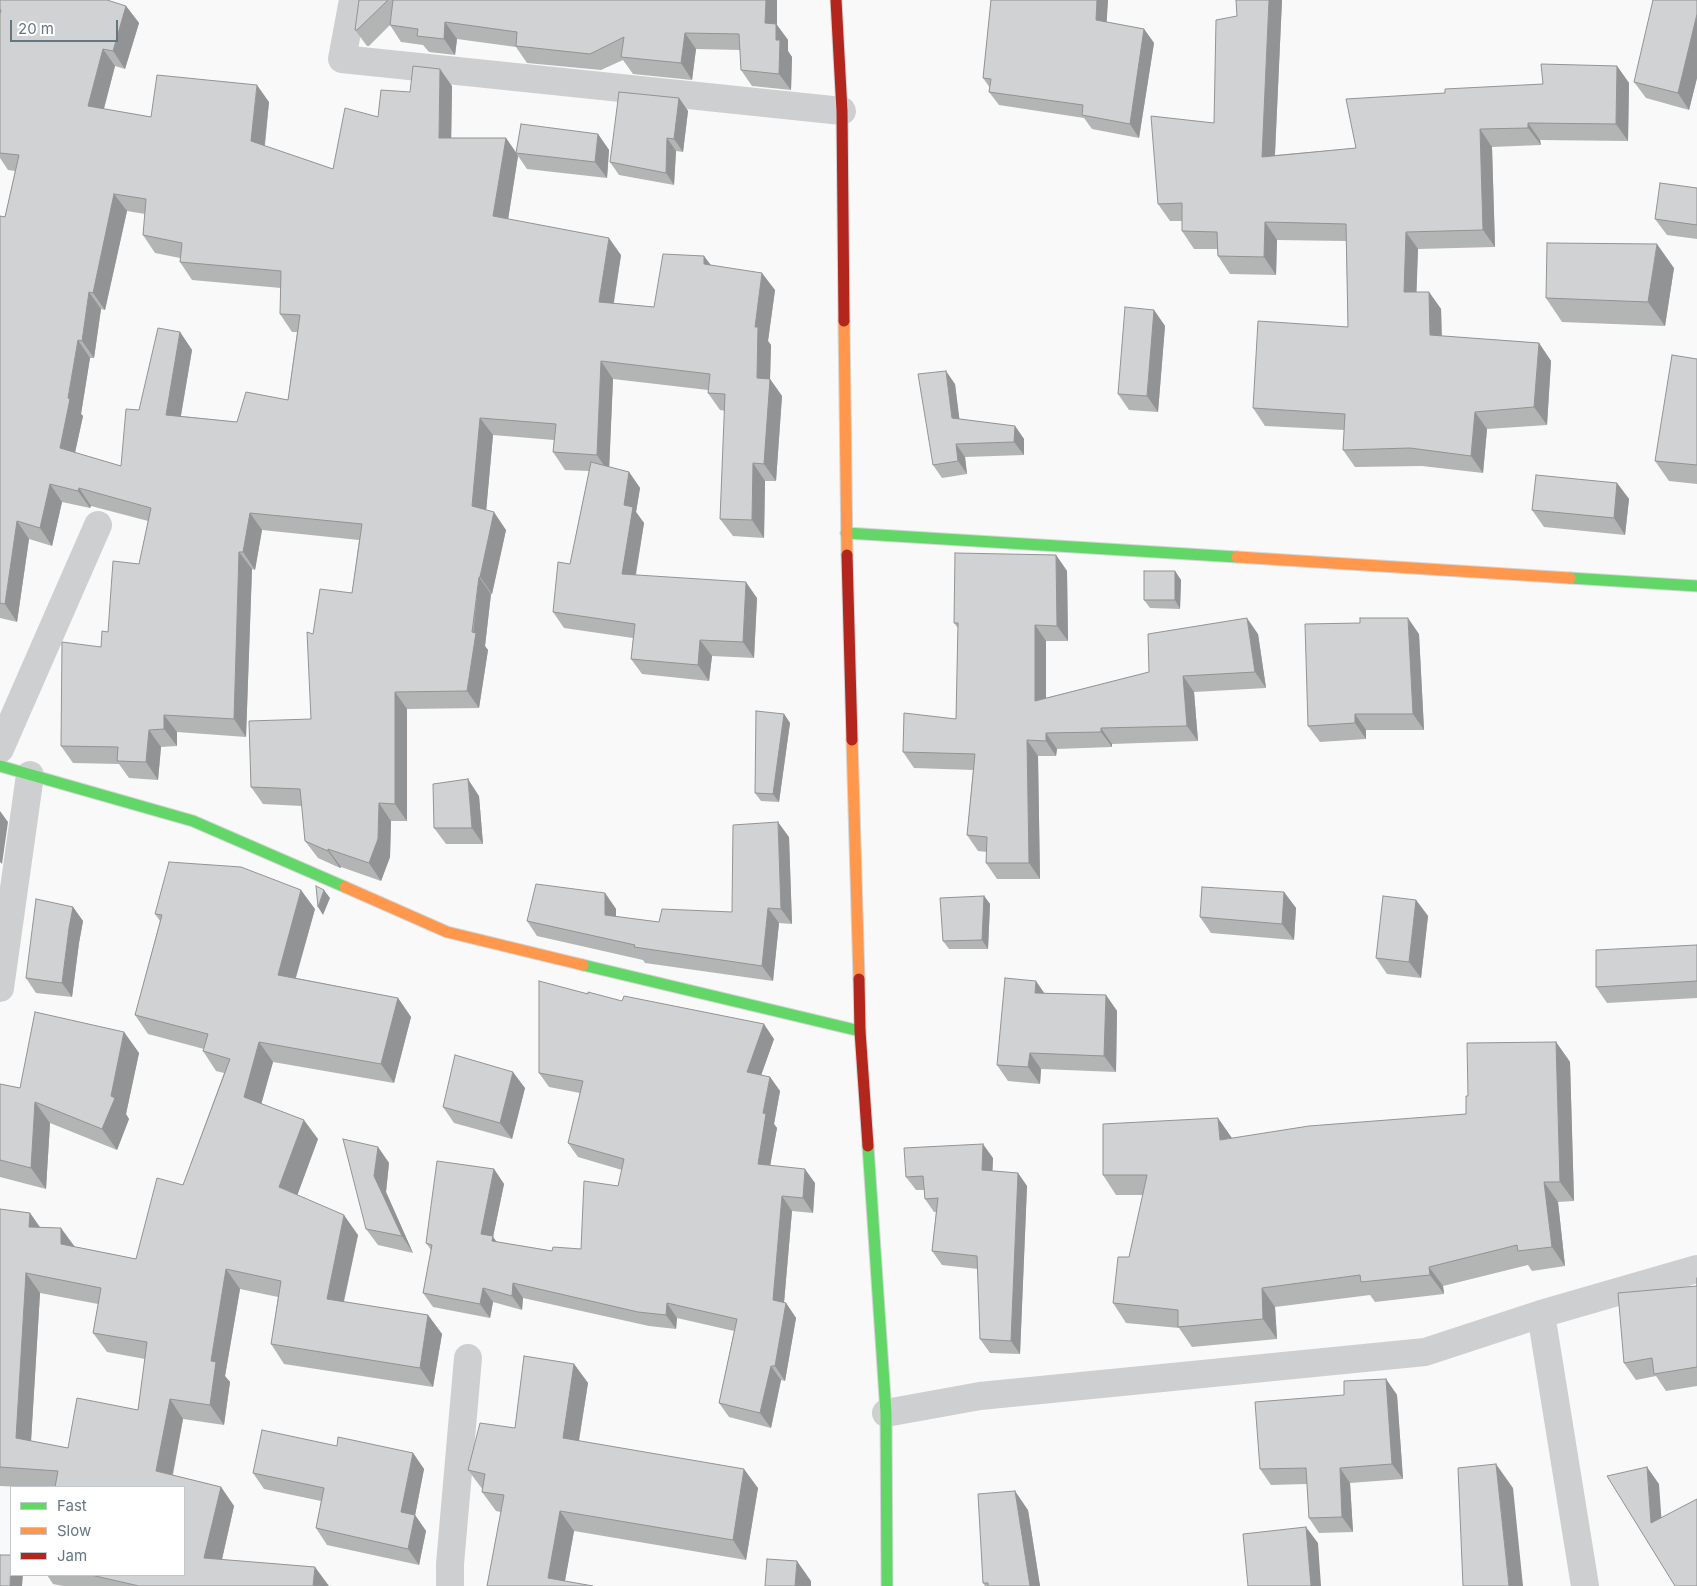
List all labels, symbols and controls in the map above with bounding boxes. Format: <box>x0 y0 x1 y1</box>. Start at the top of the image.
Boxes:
scale bar <box>12 10 120 42</box>
text: 20 m <box>18 19 54 38</box>
legend <box>10 1486 185 1576</box>
text: Fast <box>57 1496 87 1515</box>
text: Slow <box>57 1521 91 1540</box>
text: Jam <box>57 1546 87 1565</box>

